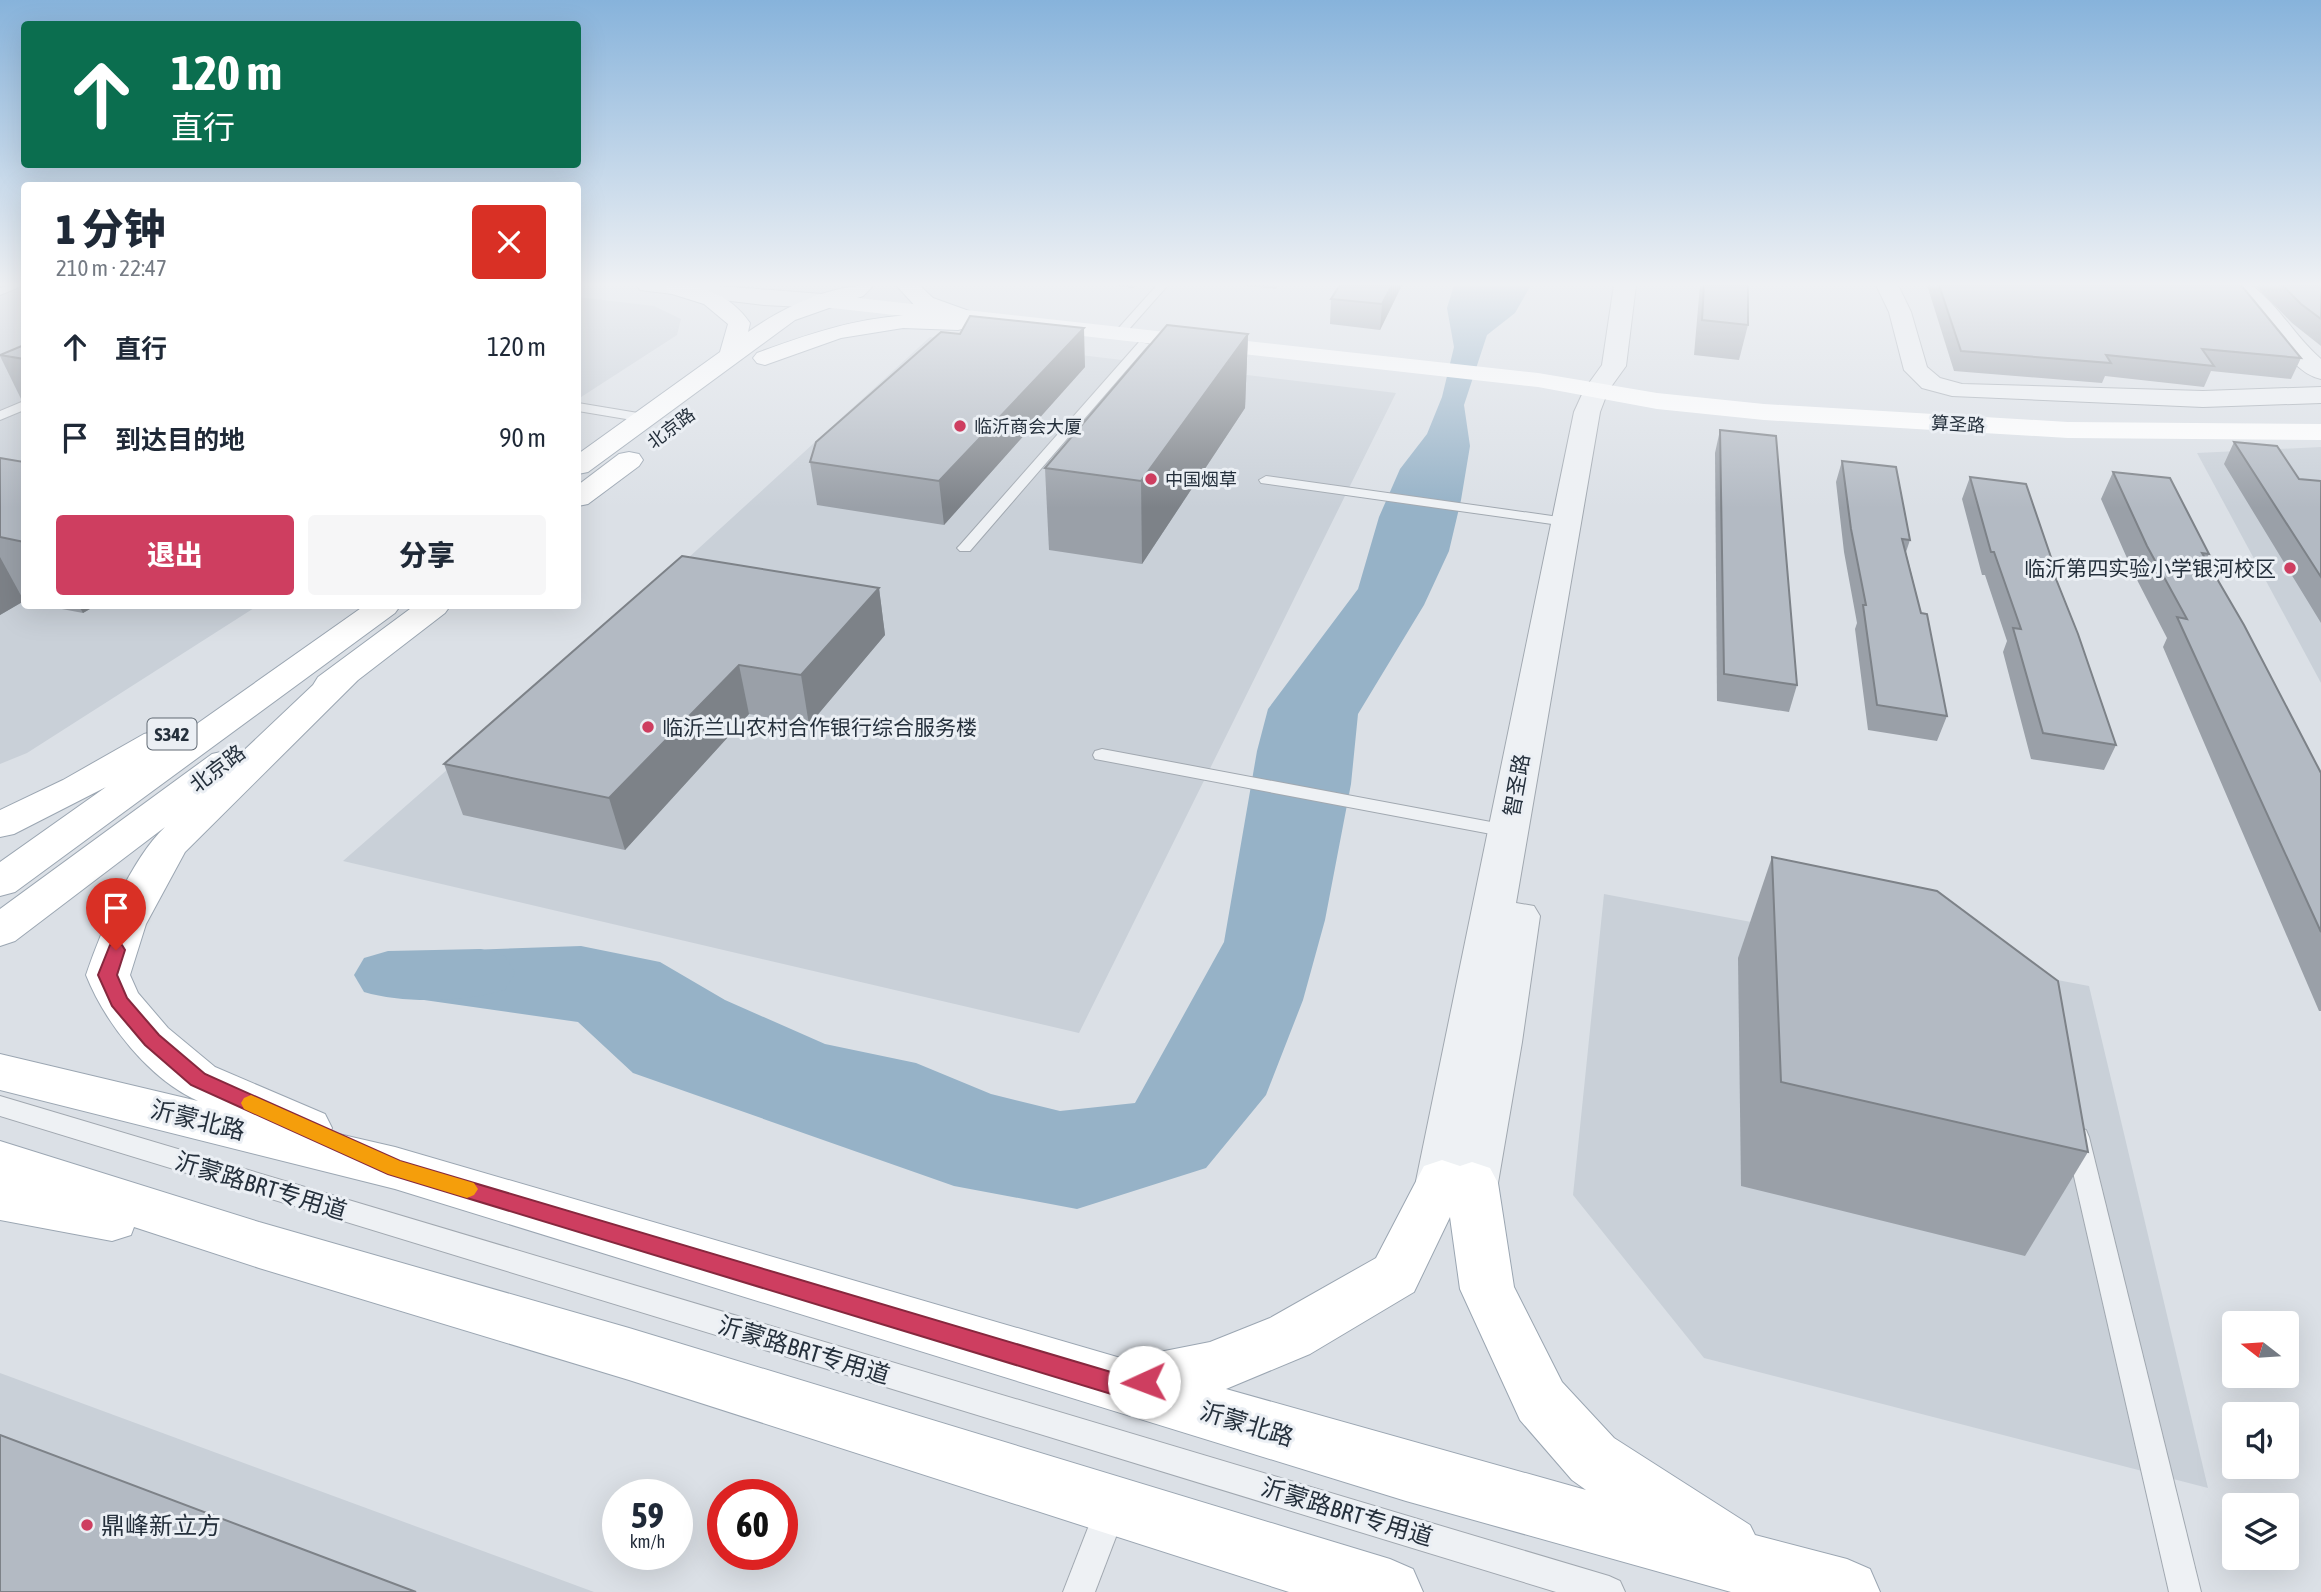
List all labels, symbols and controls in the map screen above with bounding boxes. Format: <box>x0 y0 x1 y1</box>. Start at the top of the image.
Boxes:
text: 120 m <box>171 44 282 100</box>
icon: ahead <box>56 49 147 140</box>
text: 直行 <box>171 109 235 146</box>
text: 1 分钟 <box>56 205 166 253</box>
button: close <box>472 205 546 279</box>
text: 210 m · 22:47 <box>56 255 167 281</box>
icon: ahead <box>56 328 94 366</box>
text: 120 m <box>487 332 546 362</box>
text: 直行 <box>115 334 167 364</box>
street label: 北京路 <box>643 403 699 453</box>
street label: 算圣路 <box>1930 412 1986 436</box>
place label: 临沂商会大厦 <box>974 416 1082 437</box>
marker: 临沂商会大厦 <box>952 418 968 434</box>
icon: arrive <box>56 419 94 457</box>
text: 90 m <box>499 423 546 453</box>
text: 到达目的地 <box>115 425 245 455</box>
place label: 中国烟草 <box>1165 469 1237 490</box>
marker: 中国烟草 <box>1143 471 1159 487</box>
button: 退出 <box>56 515 294 595</box>
button: 分享 <box>308 515 546 595</box>
place label: 临沂第四实验小学银河校区 <box>2024 556 2276 580</box>
marker: 临沂第四实验小学银河校区 <box>2282 560 2298 576</box>
place label: 临沂兰山农村合作银行综合服务楼 <box>662 715 977 739</box>
road number: S342 <box>148 719 196 750</box>
marker: 临沂兰山农村合作银行综合服务楼 <box>640 719 656 735</box>
street label: 北京路 <box>185 739 249 797</box>
street label: 智圣路 <box>1499 752 1533 818</box>
pin <box>86 878 146 950</box>
icon: arrive <box>97 889 135 927</box>
street label: 沂蒙北路 <box>148 1095 248 1145</box>
street label: 沂蒙路BRT专用道 <box>172 1147 350 1225</box>
street label: 沂蒙路BRT专用道 <box>715 1311 893 1389</box>
north arrow <box>2222 1311 2300 1388</box>
map controls <box>2222 1311 2299 1570</box>
position arrow <box>1107 1345 1181 1419</box>
street label: 沂蒙北路 <box>1197 1397 1297 1451</box>
button: sound <box>2222 1402 2299 1479</box>
street label: 沂蒙路BRT专用道 <box>1258 1473 1436 1551</box>
speed limit sign: 60 <box>707 1479 798 1570</box>
button: layers <box>2222 1493 2299 1570</box>
text: 59 <box>631 1495 664 1535</box>
place label: 鼎峰新立方 <box>101 1512 221 1539</box>
marker: 鼎峰新立方 <box>79 1517 95 1533</box>
text: km/h <box>630 1531 665 1552</box>

